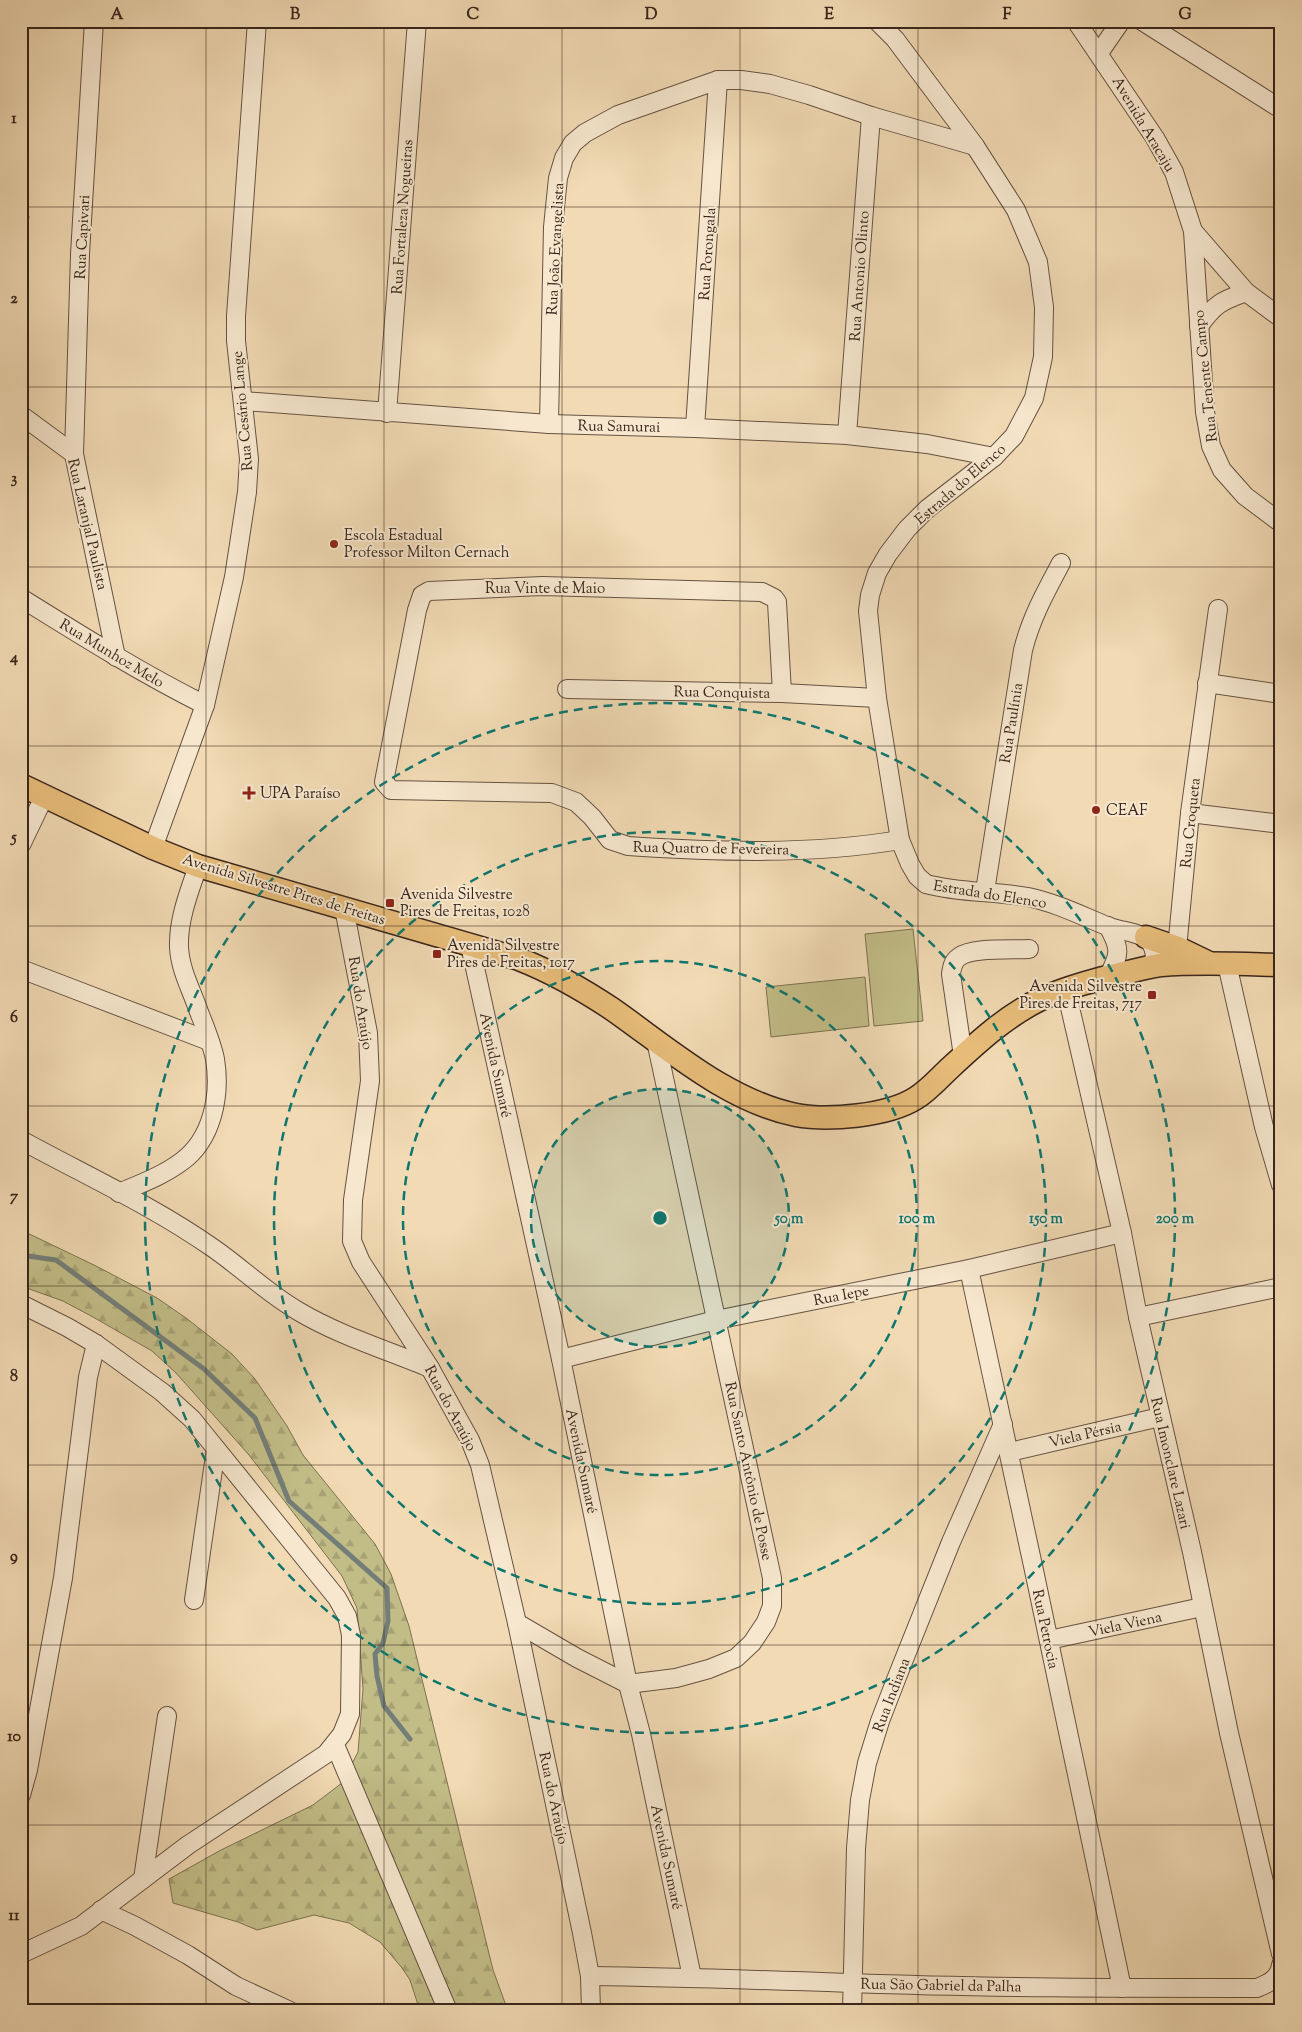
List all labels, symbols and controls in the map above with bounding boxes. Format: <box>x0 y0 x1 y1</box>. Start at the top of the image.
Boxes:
text: A <box>111 4 124 27</box>
text: B <box>290 4 300 27</box>
text: C <box>467 4 480 27</box>
text: D <box>645 4 658 27</box>
text: E <box>824 4 834 27</box>
text: F <box>1003 4 1012 27</box>
text: G <box>1178 4 1192 27</box>
street label: Avenida Aracaju <box>1106 73 1180 177</box>
text: 1 <box>11 108 17 131</box>
street label: Rua Fortaleza Nogueiras <box>388 139 419 295</box>
street label: Rua João Evangelista <box>543 182 570 316</box>
street label: Rua Capivari <box>71 194 96 280</box>
street label: Rua Porongala <box>695 207 722 301</box>
street label: Rua Antonio Olinto <box>845 210 876 342</box>
text: 2 <box>10 288 18 311</box>
street label: Rua Tenente Campo <box>1189 309 1224 443</box>
street label: Rua Cesário Lange <box>228 350 259 472</box>
street label: Rua Samurai <box>577 416 660 439</box>
street label: Estrada do Elenco <box>911 440 1011 531</box>
street label: Rua Laranjal Paulista <box>61 456 112 592</box>
text: 3 <box>11 468 18 491</box>
place label: Escola Estadual Professor Milton Cernach <box>344 526 510 564</box>
marker: Escola Estadual Professor Milton Cernach <box>328 538 340 550</box>
street label: Rua Vinte de Maio <box>485 579 605 600</box>
street label: Rua Munhoz Melo <box>55 615 167 694</box>
text: 4 <box>9 647 18 670</box>
street label: Rua Paulínia <box>996 681 1029 765</box>
street label: Rua Conquista <box>673 682 771 705</box>
street label: Rua Croqueta <box>1176 777 1207 869</box>
place label: UPA Paraíso <box>260 784 341 805</box>
marker: UPA Paraíso <box>242 786 256 800</box>
place label: CEAF <box>1106 801 1148 822</box>
marker: CEAF <box>1090 804 1102 816</box>
text: 5 <box>9 827 17 850</box>
street label: Rua Quatro de Fevereira <box>633 838 789 861</box>
street label: Avenida Silvestre Pires de Freitas <box>179 849 388 931</box>
street label: Estrada do Elenco <box>932 876 1048 915</box>
place label: Avenida Silvestre Pires de Freitas, 1028 <box>400 885 530 923</box>
marker: Avenida Silvestre Pires de Freitas, 1028 <box>384 897 396 909</box>
place label: Avenida Silvestre Pires de Freitas, 1017 <box>447 936 575 974</box>
marker: Avenida Silvestre Pires de Freitas, 1017 <box>431 948 443 960</box>
street label: Rua do Araújo <box>342 955 377 1051</box>
place label: Avenida Silvestre Pires de Freitas, 717 <box>1019 977 1142 1015</box>
marker: Avenida Silvestre Pires de Freitas, 717 <box>1146 989 1158 1001</box>
text: 6 <box>10 1007 18 1030</box>
street label: Avenida Sumaré <box>473 1011 516 1120</box>
text: 7 <box>10 1186 19 1209</box>
centre of rings <box>651 1209 669 1227</box>
text: 50 m <box>774 1209 804 1230</box>
text: 100 m <box>899 1209 936 1230</box>
text: 150 m <box>1029 1209 1063 1230</box>
text: 200 m <box>1156 1209 1195 1230</box>
street label: Rua Iepe <box>812 1281 871 1312</box>
street label: Rua do Araújo <box>418 1362 481 1455</box>
text: 8 <box>10 1366 18 1389</box>
street label: Rua Santo Antônio de Posse <box>718 1380 777 1563</box>
street label: Rua Imonclare Lazari <box>1144 1395 1195 1531</box>
street label: Avenida Sumaré <box>559 1407 602 1516</box>
street label: Viela Pérsia <box>1047 1417 1124 1454</box>
text: 9 <box>10 1546 18 1569</box>
street label: Rua Petrocia <box>1026 1588 1063 1671</box>
street label: Viela Viena <box>1087 1607 1164 1644</box>
street label: Rua Indiana <box>869 1655 916 1736</box>
text: 10 <box>7 1726 21 1749</box>
street label: Rua do Araújo <box>532 1750 573 1847</box>
street label: Avenida Sumaré <box>644 1803 687 1912</box>
text: 11 <box>9 1905 20 1928</box>
street label: Rua São Gabriel da Palha <box>860 1975 1022 1998</box>

